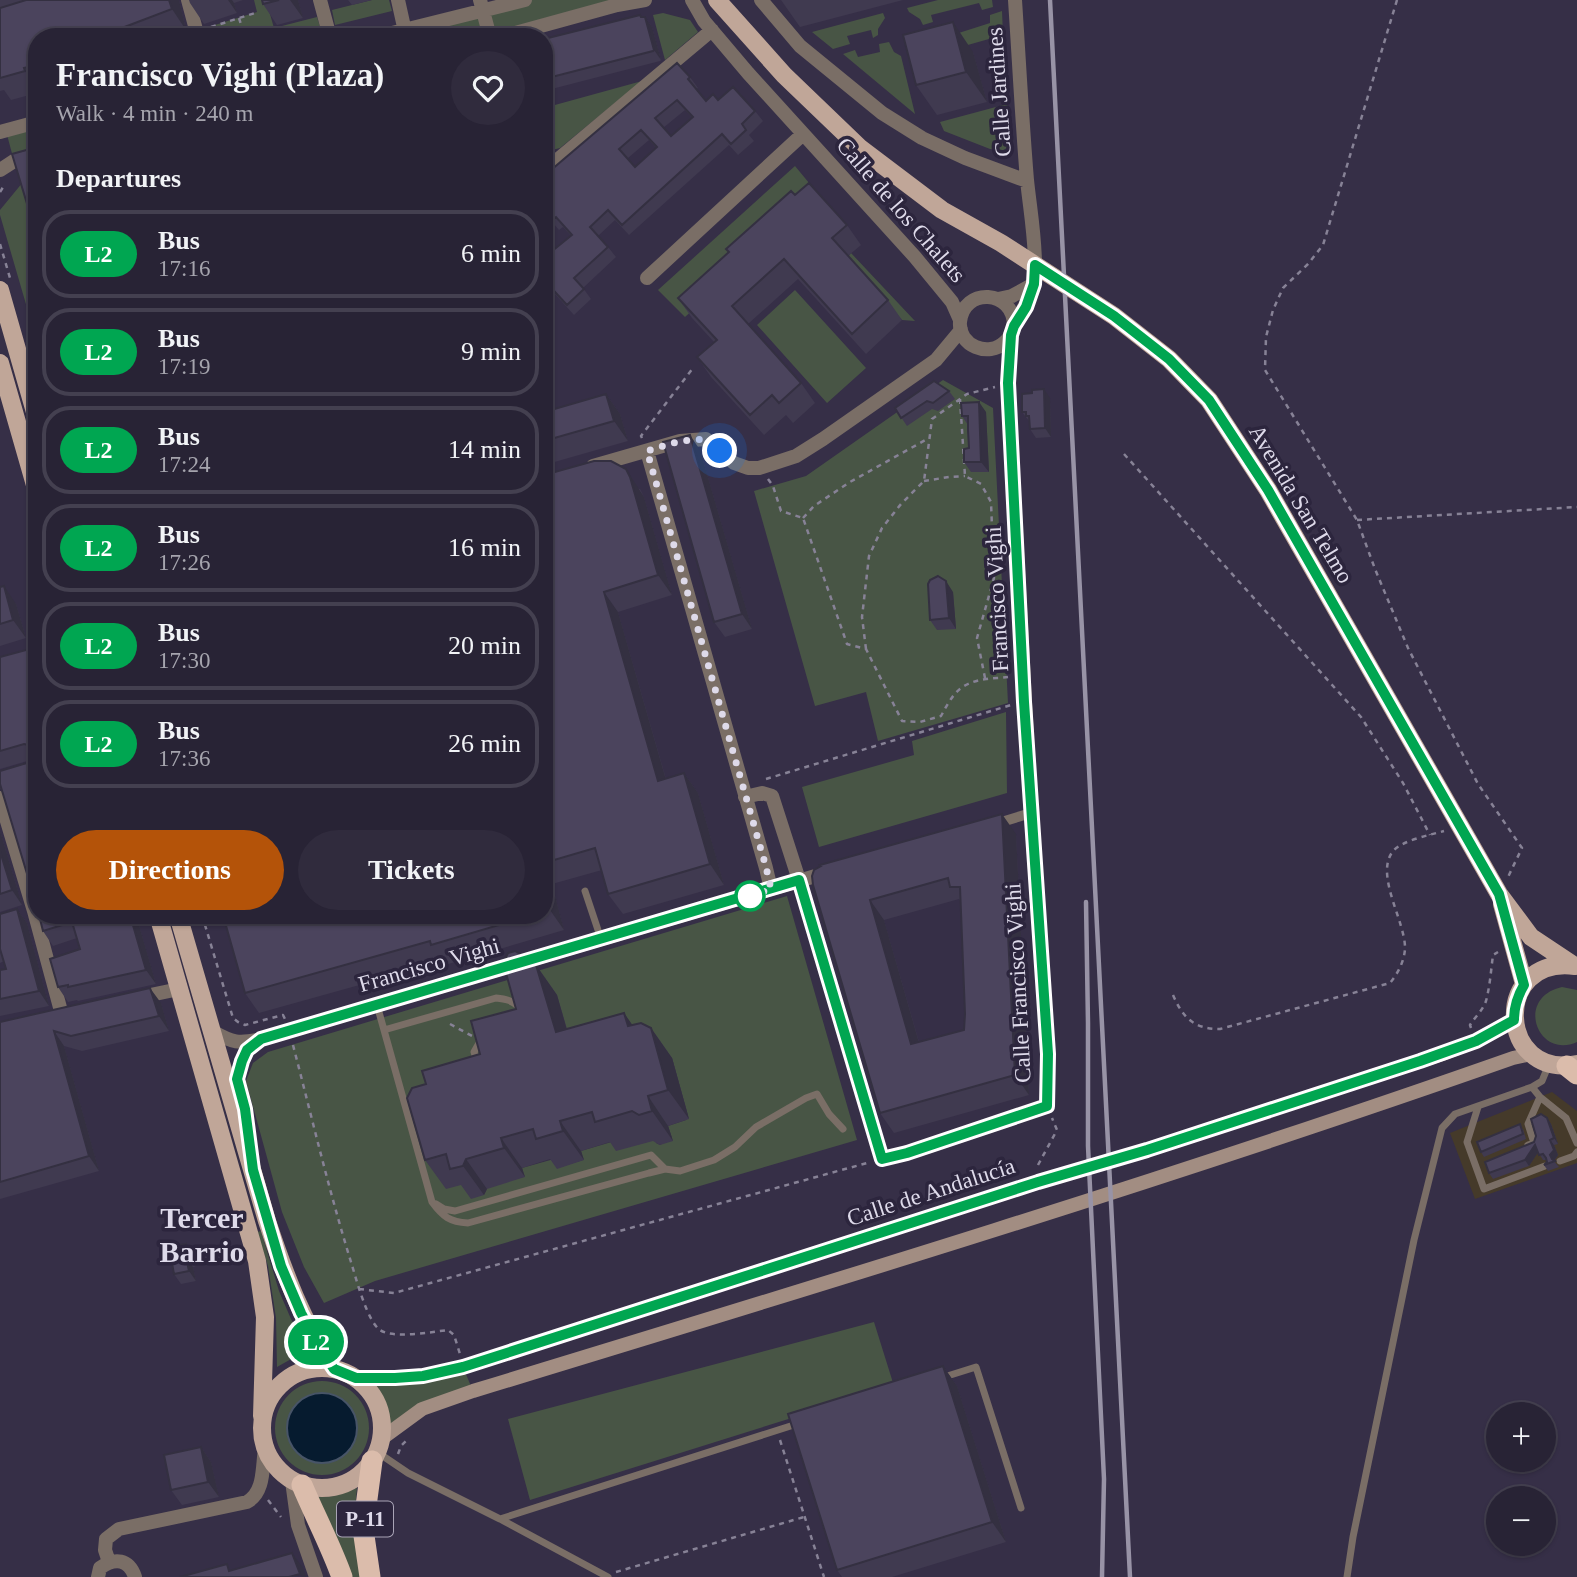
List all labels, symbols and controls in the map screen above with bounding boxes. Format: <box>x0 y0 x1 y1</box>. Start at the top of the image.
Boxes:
street label: Calle Jardines <box>982 26 1016 158</box>
button: heart <box>451 51 525 125</box>
text: Francisco Vighi (Plaza) <box>56 57 384 93</box>
text: Walk · 4 min · 240 m <box>56 101 253 126</box>
street label: Calle de los Chalets <box>831 133 971 287</box>
text: Departures <box>56 164 181 193</box>
text: Bus <box>158 226 200 255</box>
text: 6 min <box>461 239 521 268</box>
text: L2 <box>84 241 113 267</box>
text: 17:16 <box>158 256 210 281</box>
text: Bus <box>158 324 200 353</box>
text: 9 min <box>461 337 521 366</box>
text: L2 <box>84 339 113 365</box>
text: 17:19 <box>158 354 210 379</box>
street label: Avenida San Telmo <box>1244 420 1358 588</box>
text: Bus <box>158 422 200 451</box>
your location <box>702 433 737 468</box>
text: 14 min <box>448 435 521 464</box>
text: L2 <box>84 437 113 463</box>
text: 17:24 <box>158 452 210 477</box>
text: Bus <box>158 520 200 549</box>
street label: Francisco Vighi <box>981 526 1013 672</box>
text: 16 min <box>448 533 521 562</box>
text: L2 <box>84 535 113 561</box>
text: 17:26 <box>158 550 210 575</box>
text: Bus <box>158 618 200 647</box>
text: 20 min <box>448 631 521 660</box>
text: L2 <box>84 633 113 659</box>
text: 17:30 <box>158 648 210 673</box>
text: Bus <box>158 716 200 745</box>
text: 26 min <box>448 729 521 758</box>
text: L2 <box>84 731 113 757</box>
text: 17:36 <box>158 746 210 771</box>
button: Directions <box>56 830 284 910</box>
button: Tickets <box>298 830 525 910</box>
unlabelled marker <box>735 881 765 911</box>
street label: Calle Francisco Vighi <box>1000 882 1036 1084</box>
street label: Francisco Vighi <box>355 933 503 997</box>
street label: Calle de Andalucía <box>844 1153 1018 1231</box>
district label: Tercer Barrio <box>160 1201 244 1268</box>
line badge: L2 <box>284 1319 348 1365</box>
text: L2 <box>302 1329 330 1355</box>
map controls <box>1486 1402 1556 1556</box>
button: + <box>1486 1402 1556 1472</box>
button: − <box>1486 1486 1556 1556</box>
road number: P-11 <box>337 1502 393 1536</box>

